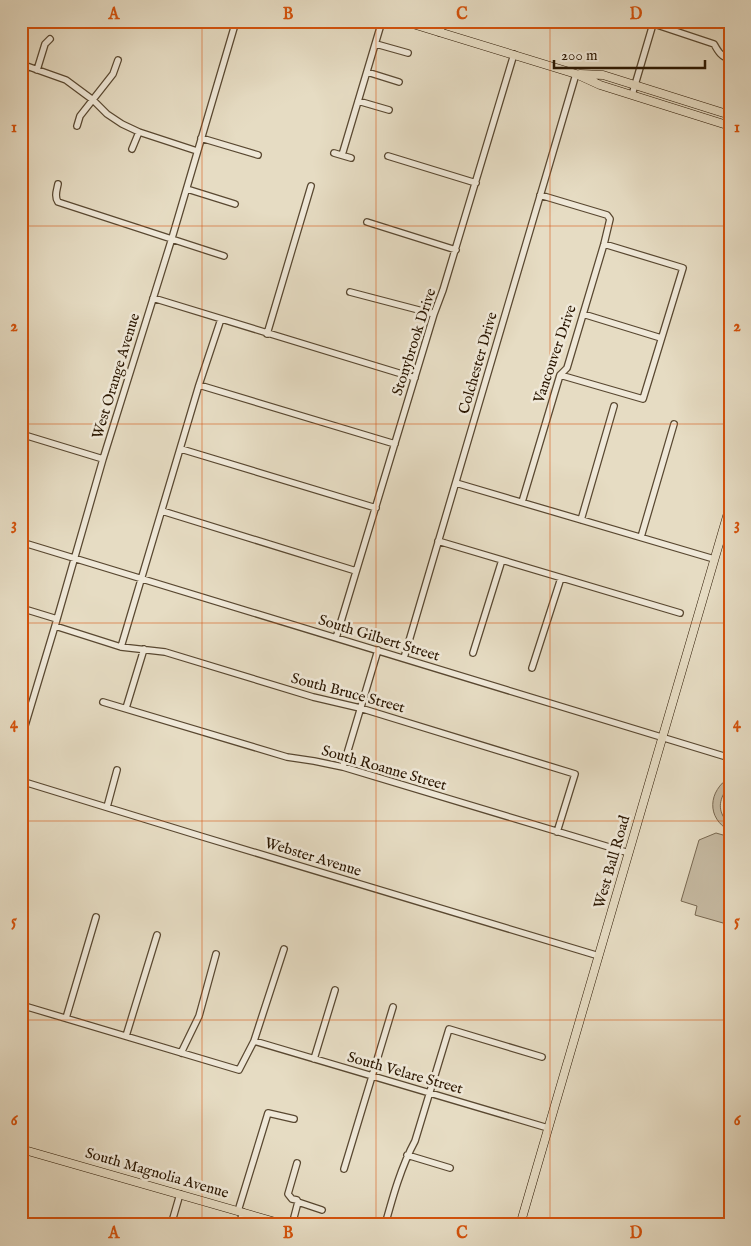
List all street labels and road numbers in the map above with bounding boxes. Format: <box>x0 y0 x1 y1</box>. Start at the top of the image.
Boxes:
street label: Stonybrook Drive <box>388 286 440 398</box>
street label: Vancouver Drive <box>529 302 581 407</box>
street label: Colchester Drive <box>454 310 502 416</box>
street label: West Orange Avenue <box>88 311 144 441</box>
street label: South Gilbert Street <box>316 610 442 666</box>
street label: South Bruce Street <box>289 669 407 717</box>
street label: South Roanne Street <box>319 741 449 795</box>
street label: West Ball Road <box>590 812 635 911</box>
street label: Webster Avenue <box>262 833 364 881</box>
street label: South Velare Street <box>345 1047 465 1099</box>
street label: South Magnolia Avenue <box>83 1143 231 1203</box>

